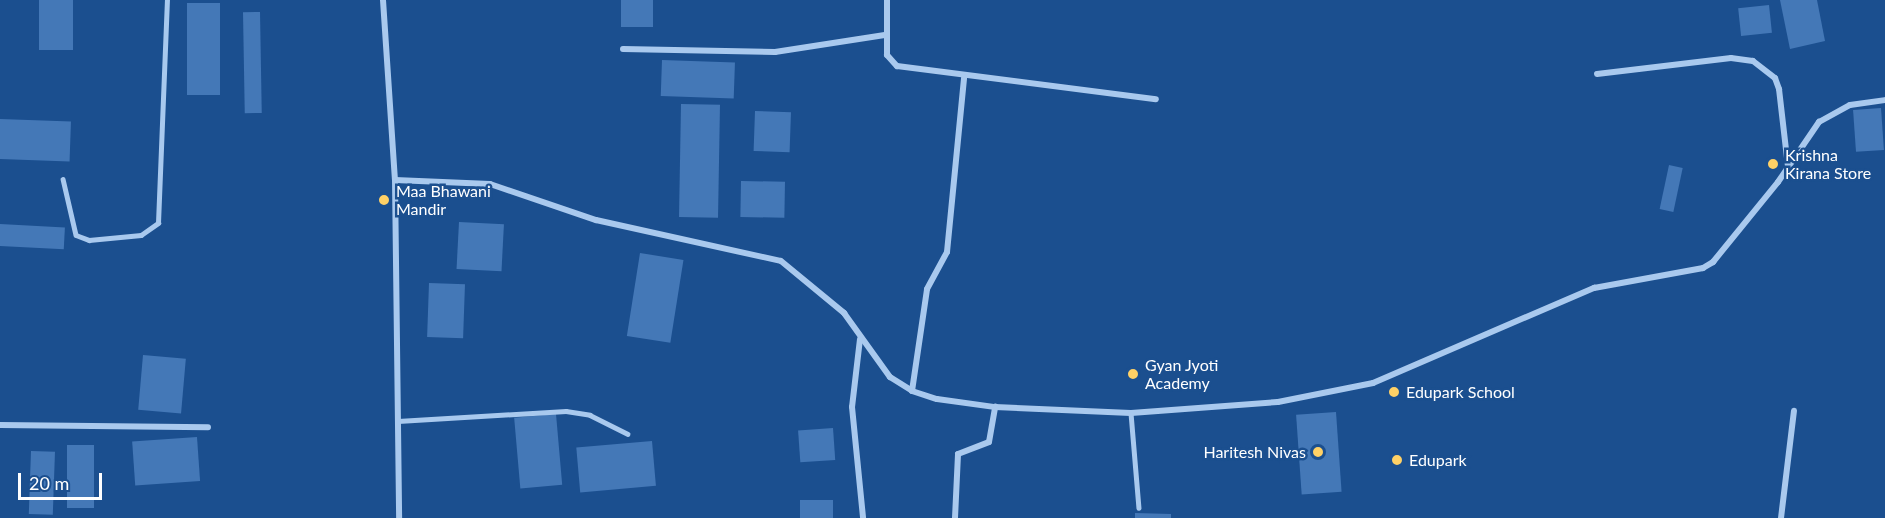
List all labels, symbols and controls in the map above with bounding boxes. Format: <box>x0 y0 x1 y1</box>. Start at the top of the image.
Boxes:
place label: Krishna Kirana Store <box>1785 145 1871 183</box>
marker: Krishna Kirana Store <box>1766 157 1780 171</box>
place label: Maa Bhawani Mandir <box>396 181 491 219</box>
marker: Maa Bhawani Mandir <box>377 193 391 207</box>
place label: Gyan Jyoti Academy <box>1145 355 1219 393</box>
marker: Gyan Jyoti Academy <box>1126 367 1140 381</box>
place label: Edupark School <box>1406 382 1515 402</box>
marker: Edupark School <box>1387 385 1401 399</box>
place label: Haritesh Nivas <box>1203 442 1306 462</box>
marker: Haritesh Nivas <box>1311 445 1325 459</box>
place label: Edupark <box>1409 450 1467 470</box>
marker: Edupark <box>1390 453 1404 467</box>
scale bar <box>21 461 105 499</box>
text: 20 m <box>29 472 69 494</box>

